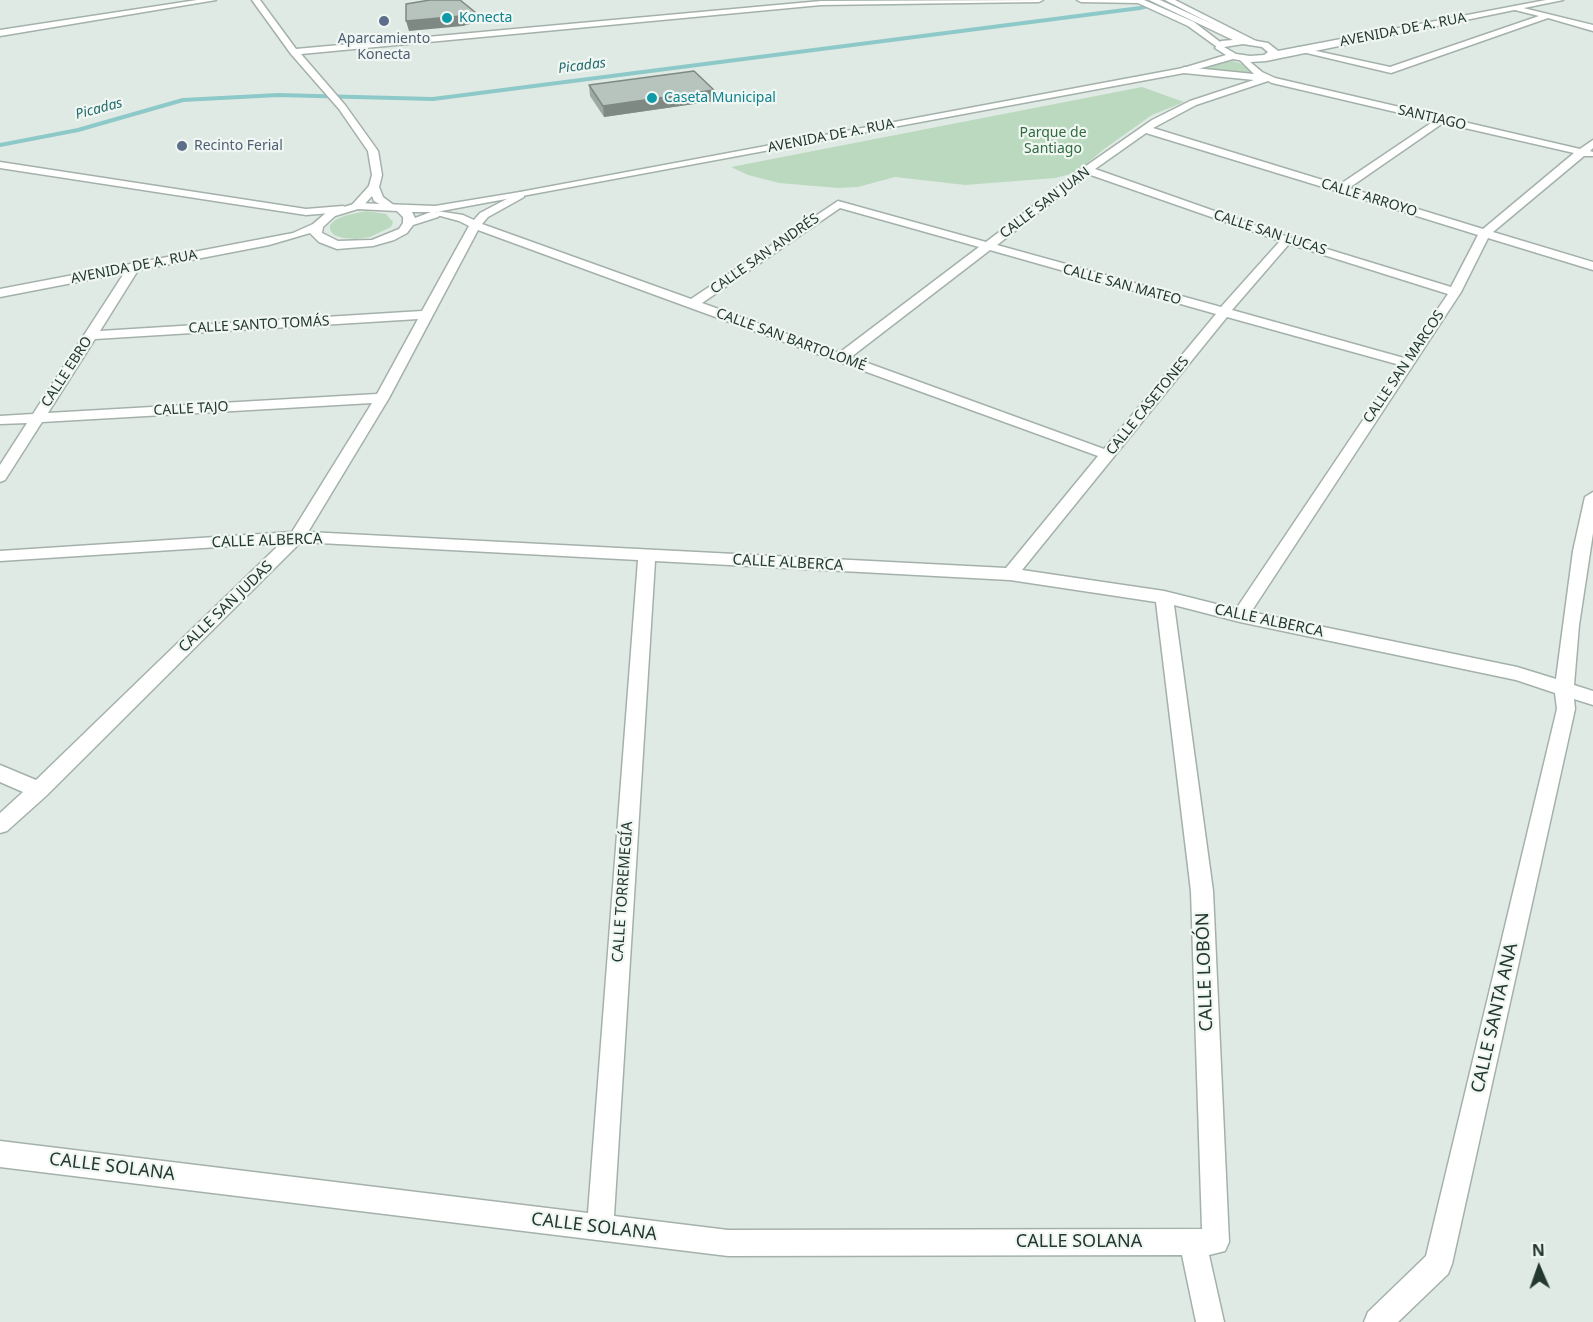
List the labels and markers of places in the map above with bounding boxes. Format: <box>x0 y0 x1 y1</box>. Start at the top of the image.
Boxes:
place label: Konecta <box>459 10 512 26</box>
marker: Konecta <box>440 11 454 25</box>
marker: Aparcamiento Konecta <box>377 14 391 28</box>
place label: Aparcamiento Konecta <box>338 31 430 63</box>
place label: Caseta Municipal <box>664 90 776 106</box>
marker: Caseta Municipal <box>645 91 659 105</box>
place label: Recinto Ferial <box>194 138 283 154</box>
marker: Recinto Ferial <box>175 139 189 153</box>

